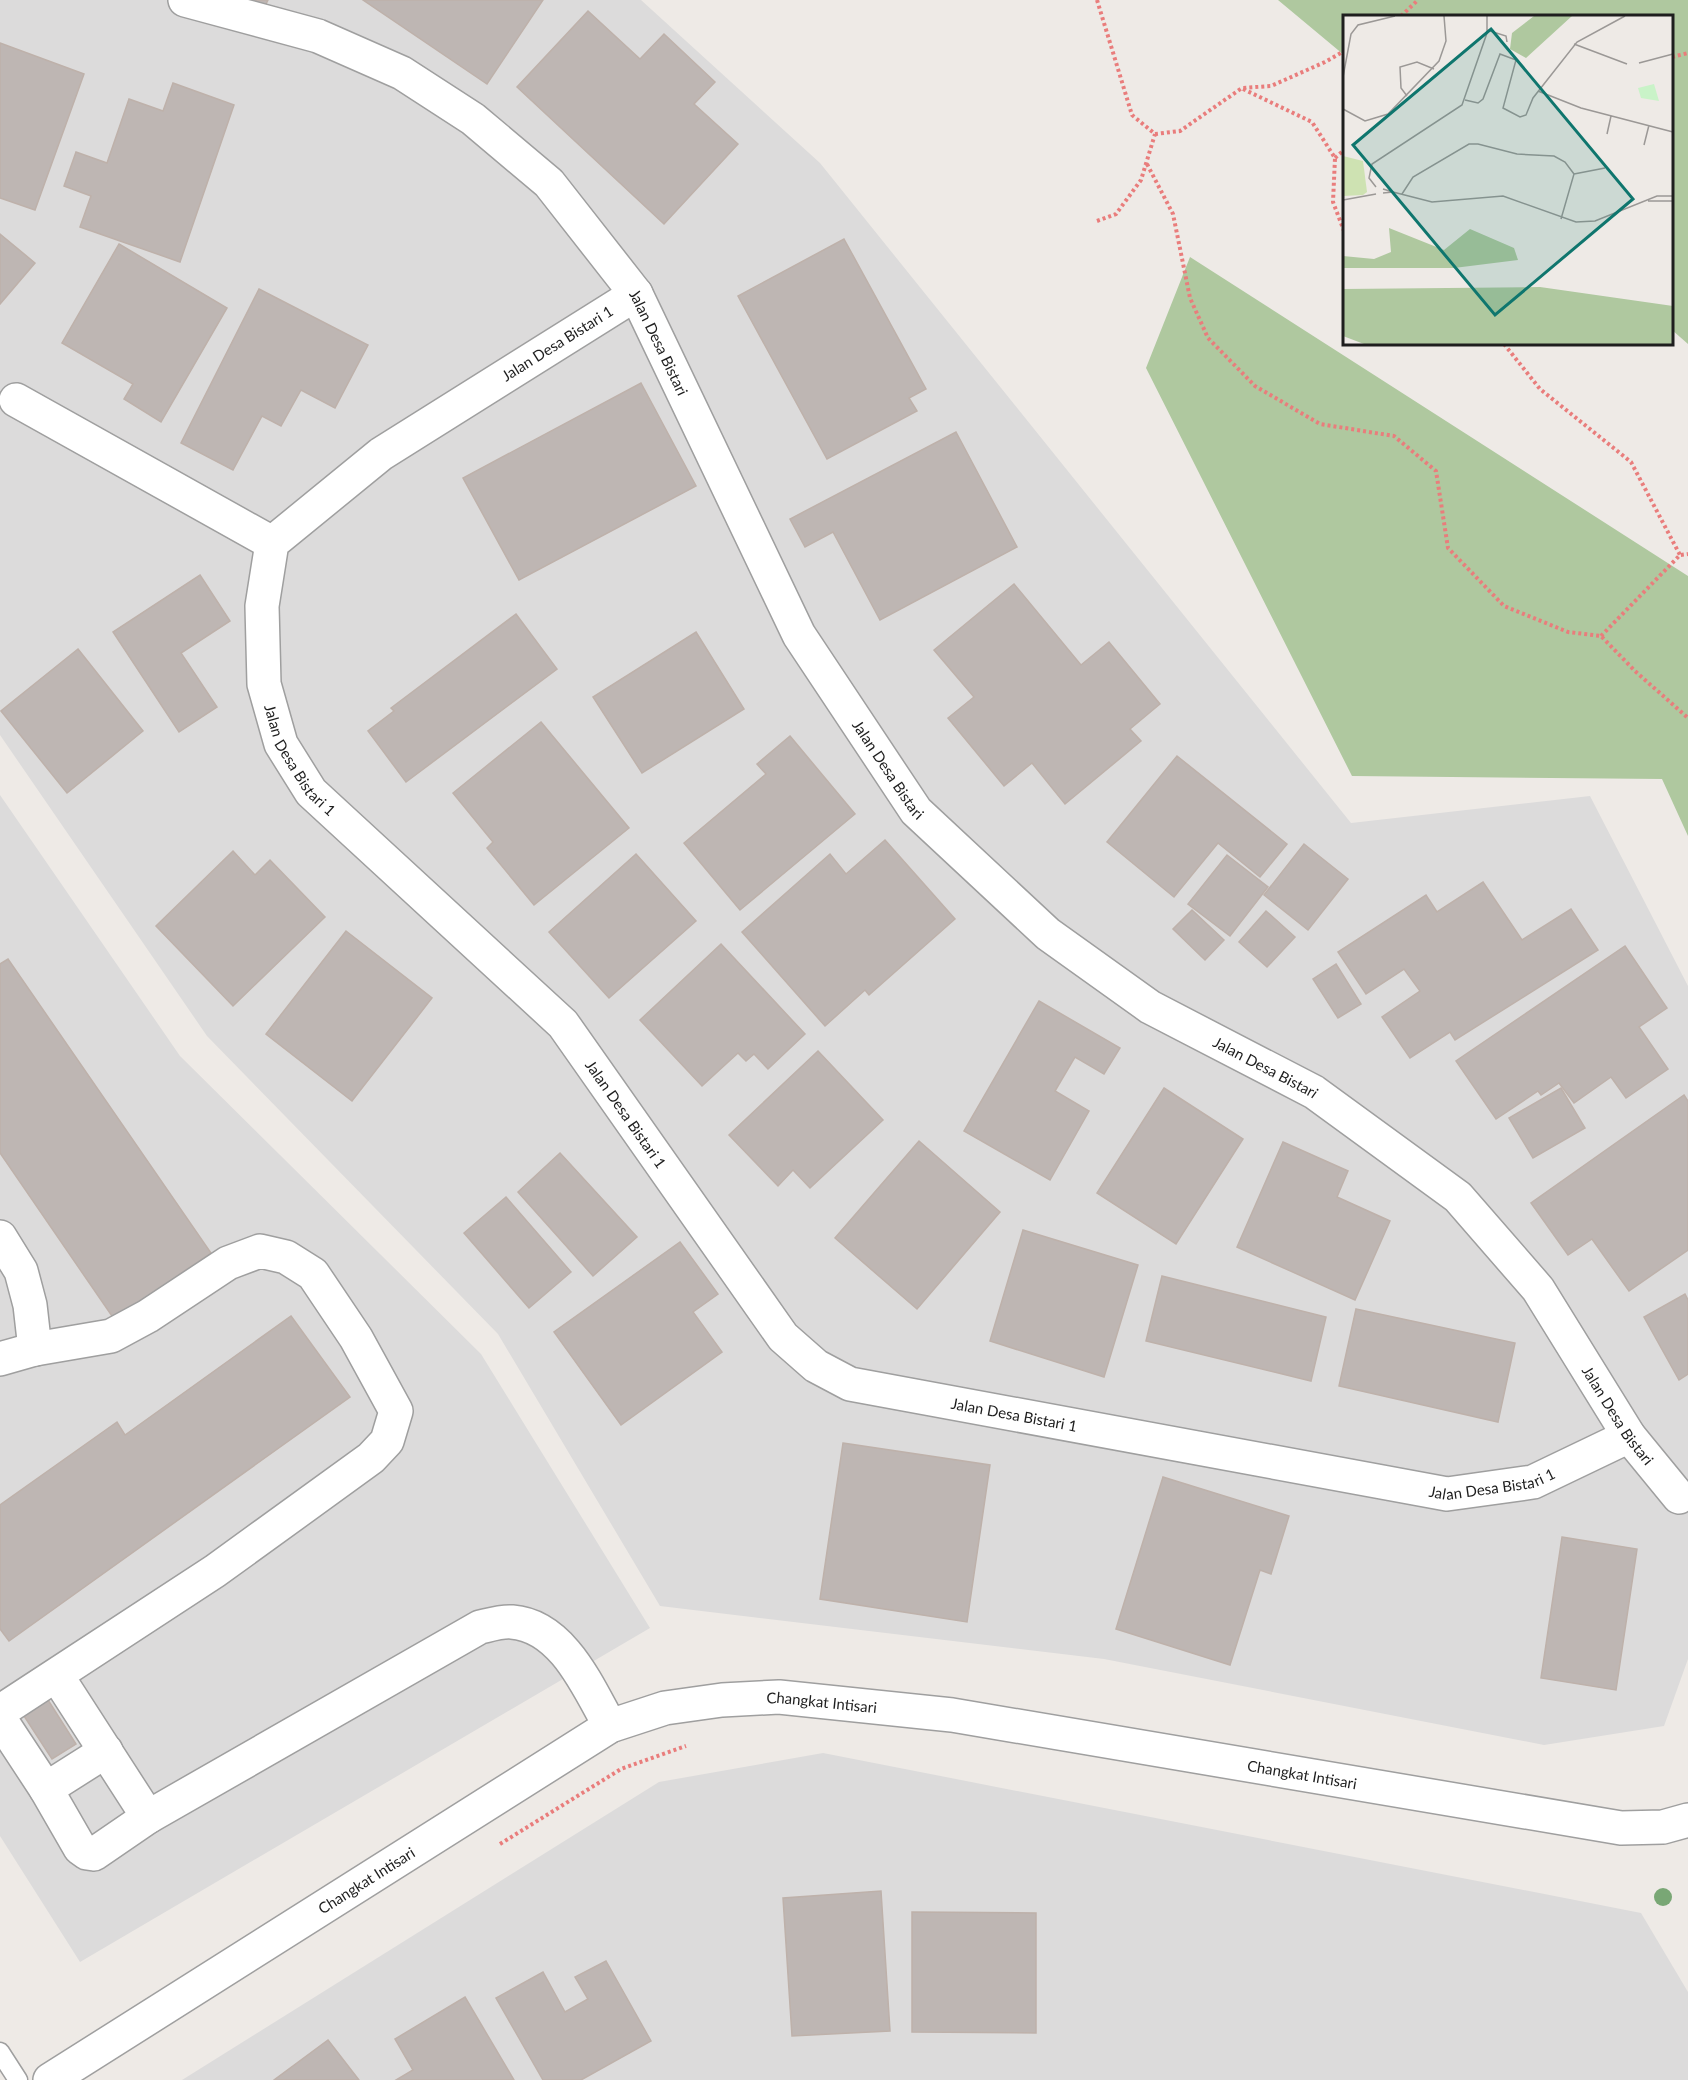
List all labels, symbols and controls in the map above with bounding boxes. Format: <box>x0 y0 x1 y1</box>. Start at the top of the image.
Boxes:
inset map <box>1343 15 1673 345</box>
street label: Jalan Desa Bistari <box>626 285 692 398</box>
street label: Jalan Desa Bistari 1 <box>498 302 616 384</box>
street label: Jalan Desa Bistari 1 <box>261 702 339 819</box>
street label: Jalan Desa Bistari <box>849 716 928 823</box>
street label: Jalan Desa Bistari <box>1210 1032 1322 1101</box>
street label: Jalan Desa Bistari 1 <box>582 1056 670 1171</box>
street label: Jalan Desa Bistari <box>1579 1362 1658 1468</box>
street label: Jalan Desa Bistari 1 <box>950 1394 1079 1435</box>
street label: Jalan Desa Bistari 1 <box>1428 1464 1558 1503</box>
street label: Changkat Intisari <box>766 1688 878 1716</box>
street label: Changkat Intisari <box>1246 1756 1358 1792</box>
street label: Changkat Intisari <box>314 1843 418 1917</box>

